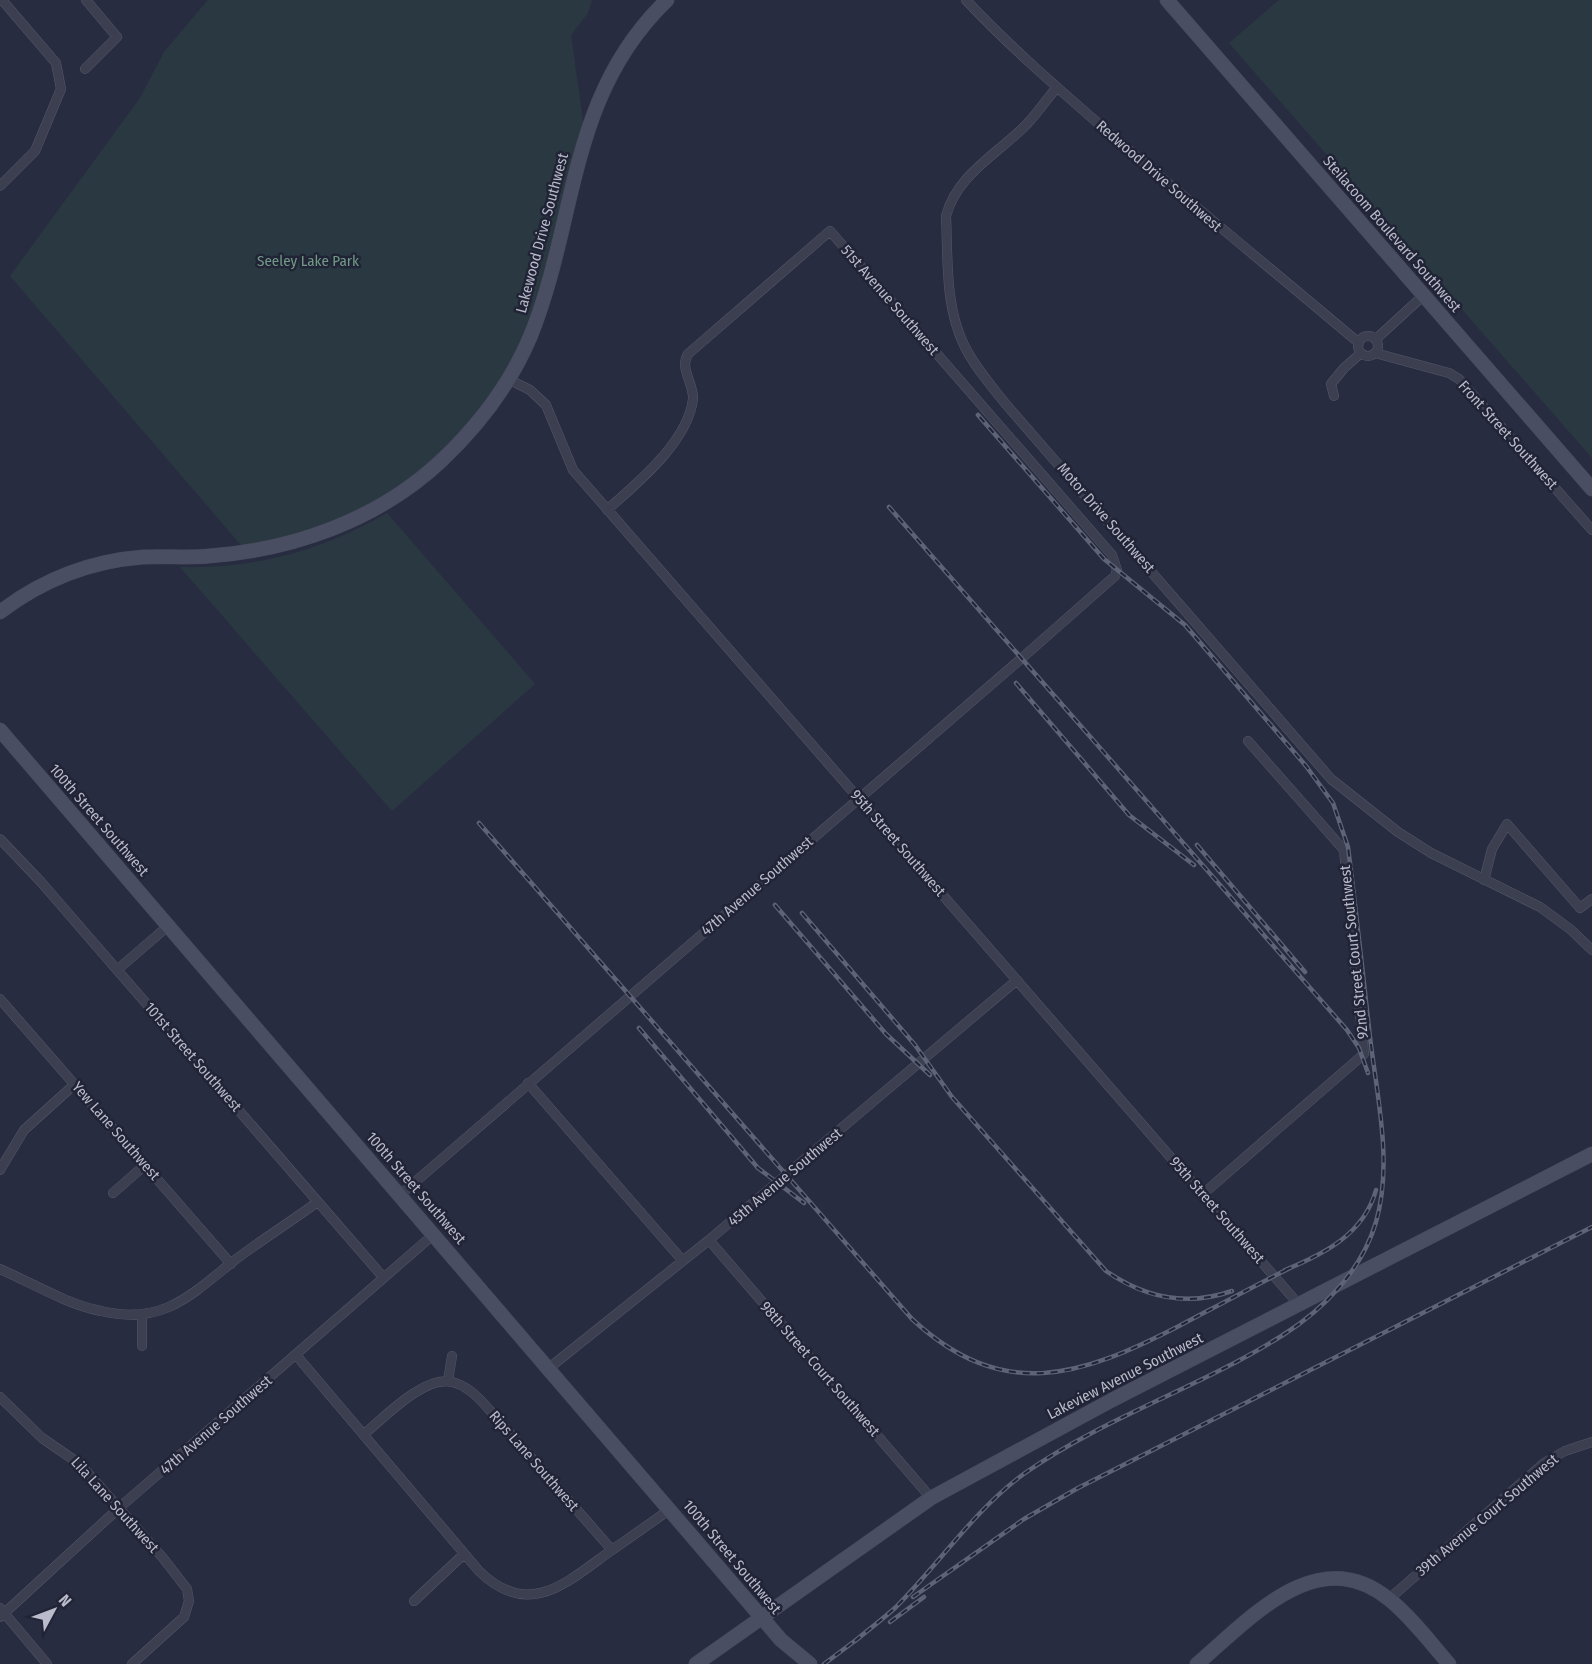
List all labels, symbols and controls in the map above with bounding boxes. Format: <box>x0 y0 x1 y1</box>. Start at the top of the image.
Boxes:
street label: Redwood Drive Southwest <box>1093 117 1225 235</box>
street label: Lakewood Drive Southwest <box>512 151 572 315</box>
street label: Steilacoom Boulevard Southwest <box>1319 152 1465 316</box>
street label: 51st Avenue Southwest <box>837 241 943 359</box>
park label: Seeley Lake Park <box>257 252 359 270</box>
street label: Front Street Southwest <box>1454 377 1562 493</box>
street label: Motor Drive Southwest <box>1053 459 1159 577</box>
street label: 100th Street Southwest <box>45 760 153 880</box>
street label: 95th Street Southwest <box>847 786 949 900</box>
street label: 47th Avenue Southwest <box>697 832 817 940</box>
street label: 92nd Street Court Southwest <box>1336 864 1372 1040</box>
street label: 101st Street Southwest <box>141 999 245 1115</box>
street label: Yew Lane Southwest <box>68 1078 164 1184</box>
street label: 45th Avenue Southwest <box>724 1124 846 1230</box>
street label: 100th Street Southwest <box>362 1128 470 1248</box>
street label: 95th Street Southwest <box>1166 1153 1268 1267</box>
street label: 98th Street Court Southwest <box>757 1298 884 1440</box>
street label: Lakeview Avenue Southwest <box>1044 1329 1206 1423</box>
street label: 47th Avenue Southwest <box>156 1371 276 1479</box>
street label: Rips Lane Southwest <box>486 1407 583 1515</box>
street label: 39th Avenue Court Southwest <box>1412 1450 1562 1580</box>
street label: Lila Lane Southwest <box>67 1453 163 1557</box>
street label: 100th Street Southwest <box>679 1497 785 1618</box>
north arrow <box>24 1580 84 1640</box>
text: N <box>55 1591 75 1610</box>

